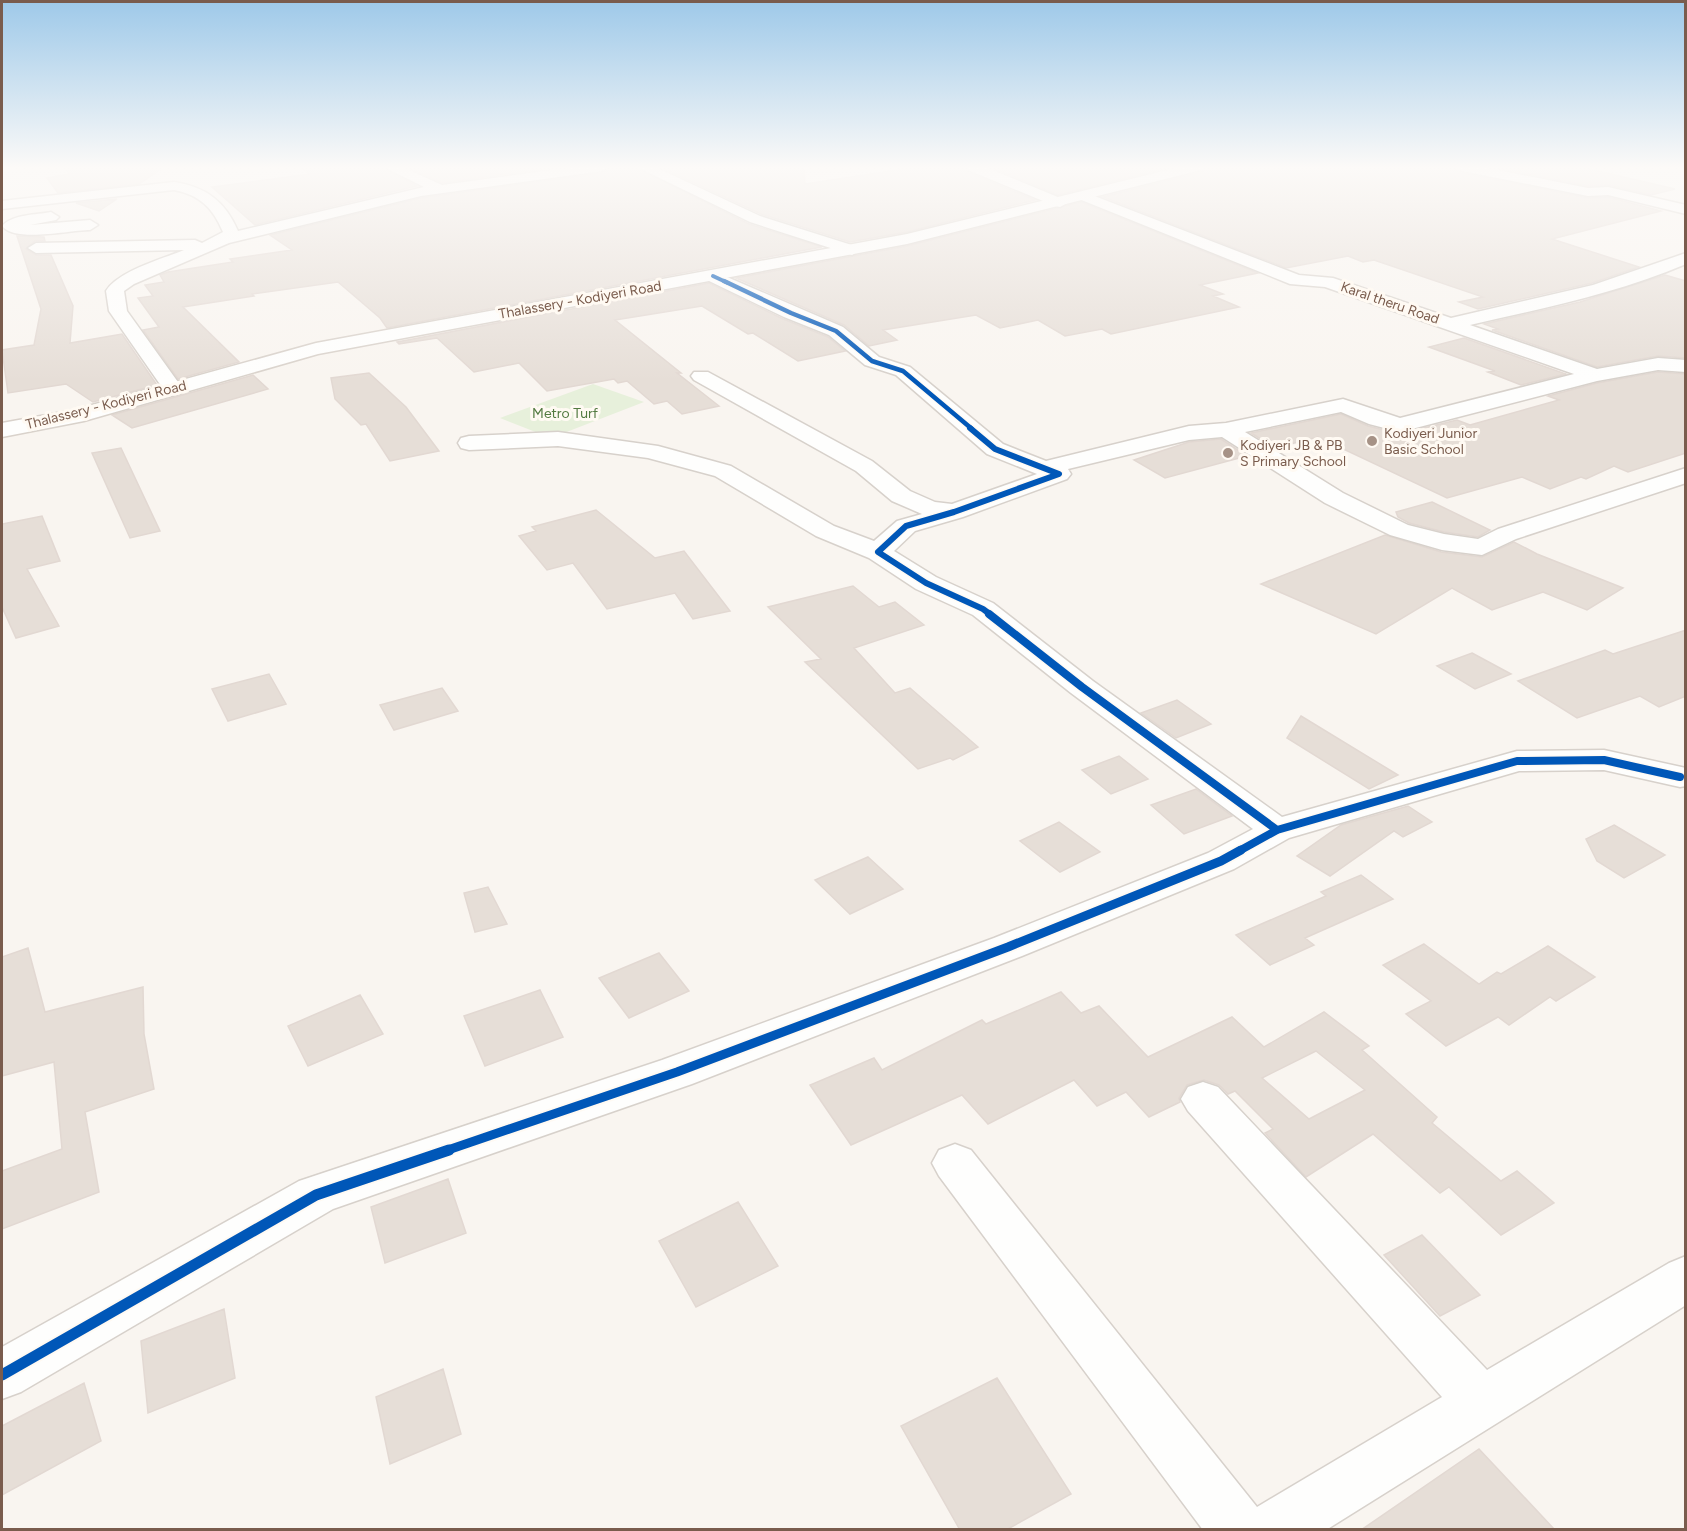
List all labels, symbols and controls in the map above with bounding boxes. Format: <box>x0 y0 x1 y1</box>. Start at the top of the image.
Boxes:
street label: Thalassery - Kodiyeri Road <box>497 277 663 323</box>
street label: Karal theru Road <box>1339 278 1441 328</box>
street label: Thalassery - Kodiyeri Road <box>24 377 188 433</box>
park label: Metro Turf <box>532 405 599 422</box>
place label: Kodiyeri Junior Basic School <box>1384 425 1477 458</box>
marker: Kodiyeri Junior Basic School <box>1365 434 1379 448</box>
place label: Kodiyeri JB & PB S Primary School <box>1240 437 1346 470</box>
marker: Kodiyeri JB & PB S Primary School <box>1221 446 1235 460</box>

